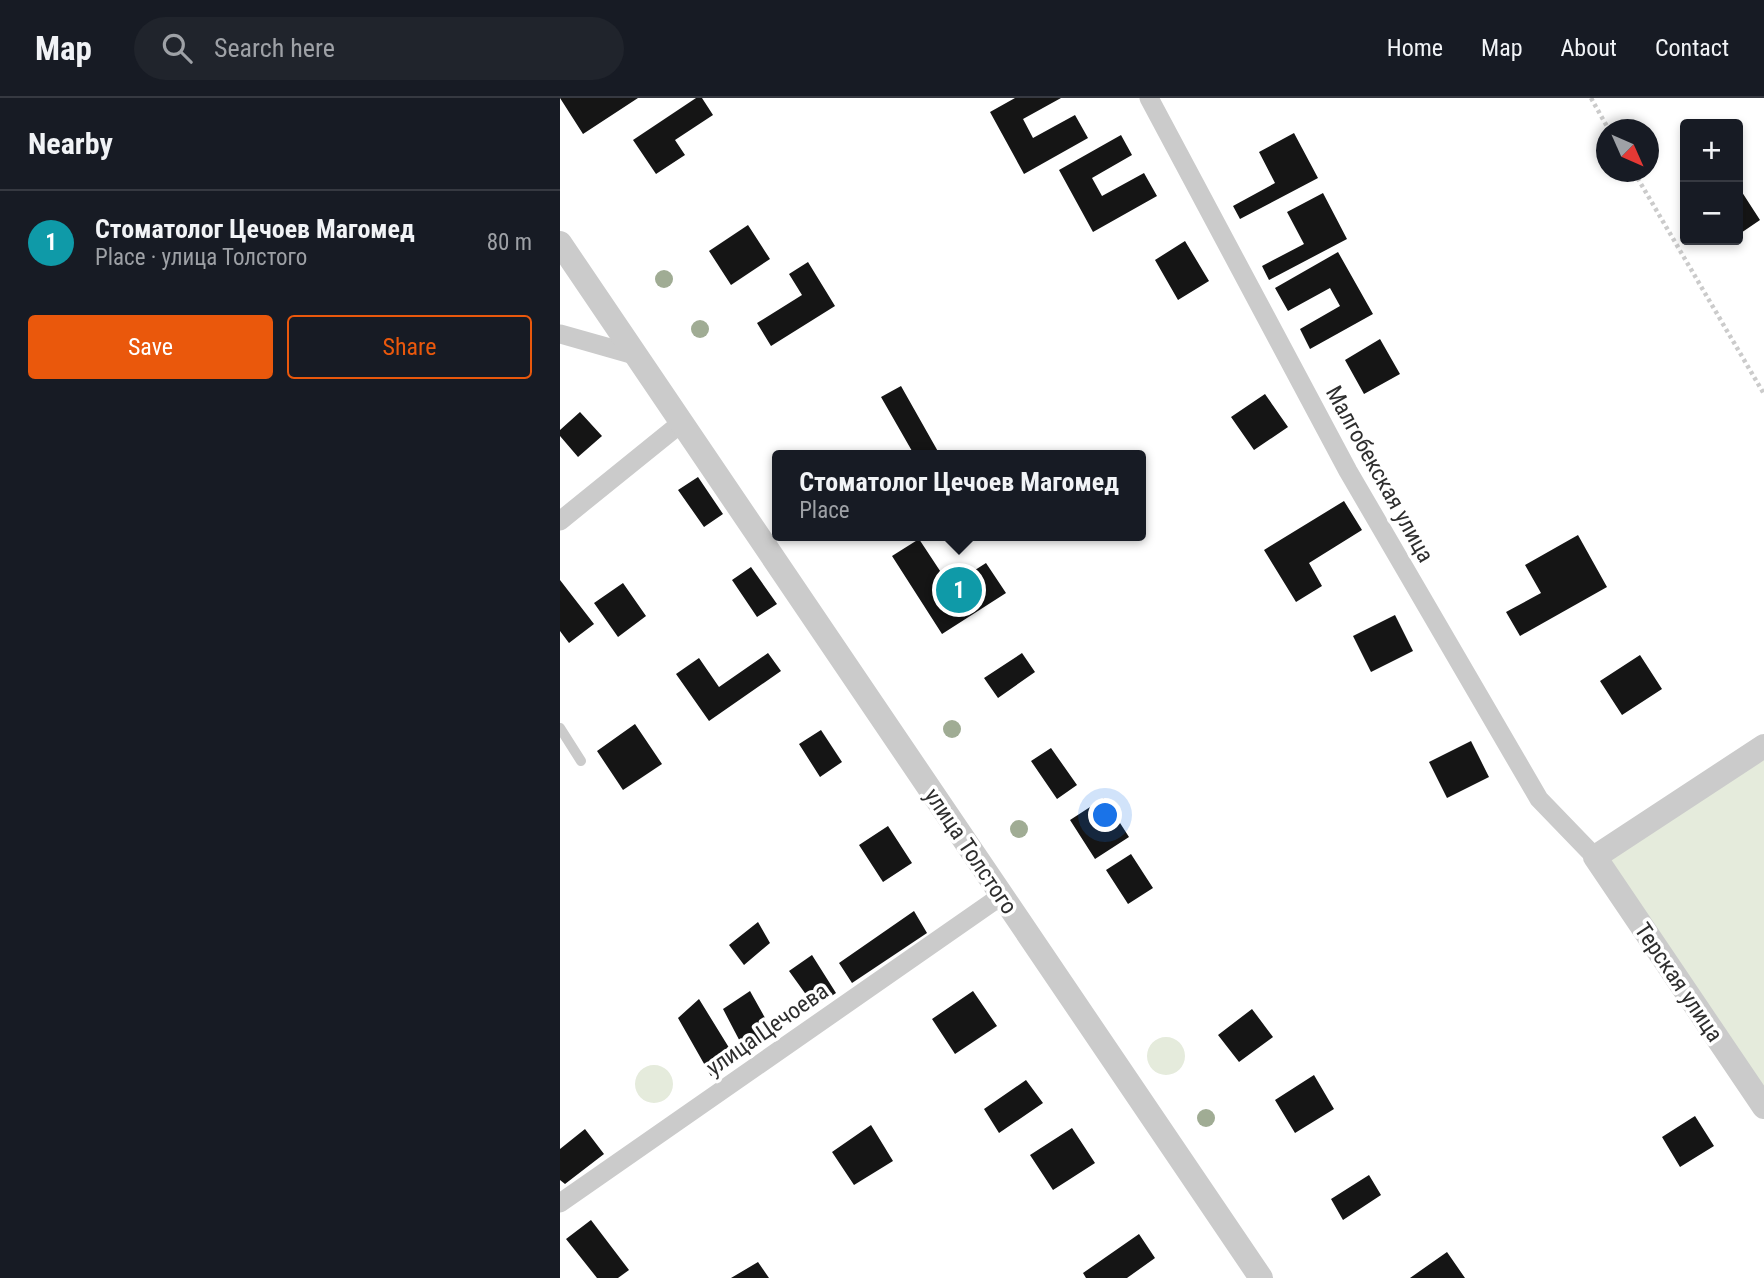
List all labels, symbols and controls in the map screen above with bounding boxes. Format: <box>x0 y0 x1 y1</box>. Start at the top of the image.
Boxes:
search box <box>134 17 624 80</box>
text: Map <box>35 29 92 68</box>
icon: search <box>158 29 196 67</box>
text: Search here <box>214 33 335 63</box>
text: Home <box>1387 34 1443 62</box>
text: Map <box>1481 34 1523 62</box>
text: About <box>1561 34 1617 62</box>
text: Contact <box>1655 34 1729 62</box>
north arrow <box>1596 119 1659 182</box>
map controls <box>1680 119 1743 245</box>
button: + <box>1680 119 1743 182</box>
text: Nearby <box>28 126 113 161</box>
button: − <box>1680 182 1743 245</box>
text: Стоматолог Цечоев Магомед <box>95 214 415 244</box>
text: 1 <box>45 229 57 256</box>
text: 80 m <box>487 229 532 256</box>
text: Place · улица Толстого <box>95 244 307 271</box>
button: Save <box>28 315 273 379</box>
button: Share <box>287 315 532 379</box>
street label: Малгобекская улица <box>1320 381 1439 567</box>
popup <box>772 450 1146 541</box>
text: Стоматолог Цечоев Магомед <box>799 467 1119 497</box>
text: Place <box>799 497 850 524</box>
pin: 1 <box>936 564 982 616</box>
street label: улица Толстого <box>919 783 1023 919</box>
your location <box>1088 798 1122 832</box>
street label: Терская улица <box>1629 918 1728 1047</box>
street label: улица Цечоева <box>701 978 833 1081</box>

